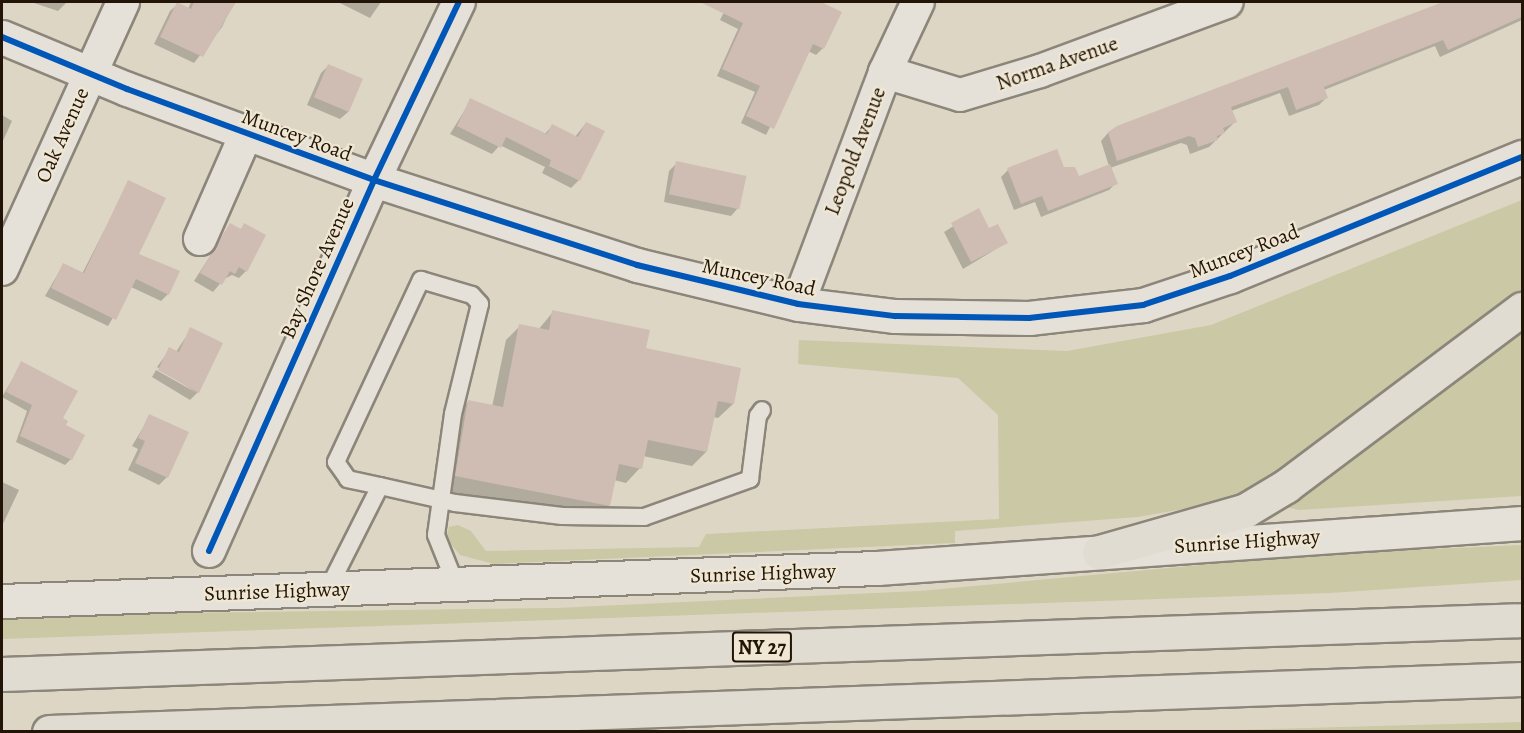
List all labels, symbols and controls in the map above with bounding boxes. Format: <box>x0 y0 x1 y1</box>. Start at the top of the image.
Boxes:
street label: Norma Avenue <box>993 30 1121 96</box>
street label: Leopold Avenue <box>819 83 891 219</box>
street label: Oak Avenue <box>30 84 94 186</box>
street label: Muncey Road <box>238 103 356 167</box>
street label: Bay Shore Avenue <box>275 193 359 343</box>
street label: Muncey Road <box>1186 219 1302 283</box>
street label: Muncey Road <box>700 253 818 301</box>
street label: Sunrise Highway <box>1173 523 1321 559</box>
street label: Sunrise Highway <box>690 558 836 588</box>
street label: Sunrise Highway <box>204 576 350 606</box>
road number: NY 27 <box>730 630 794 664</box>

